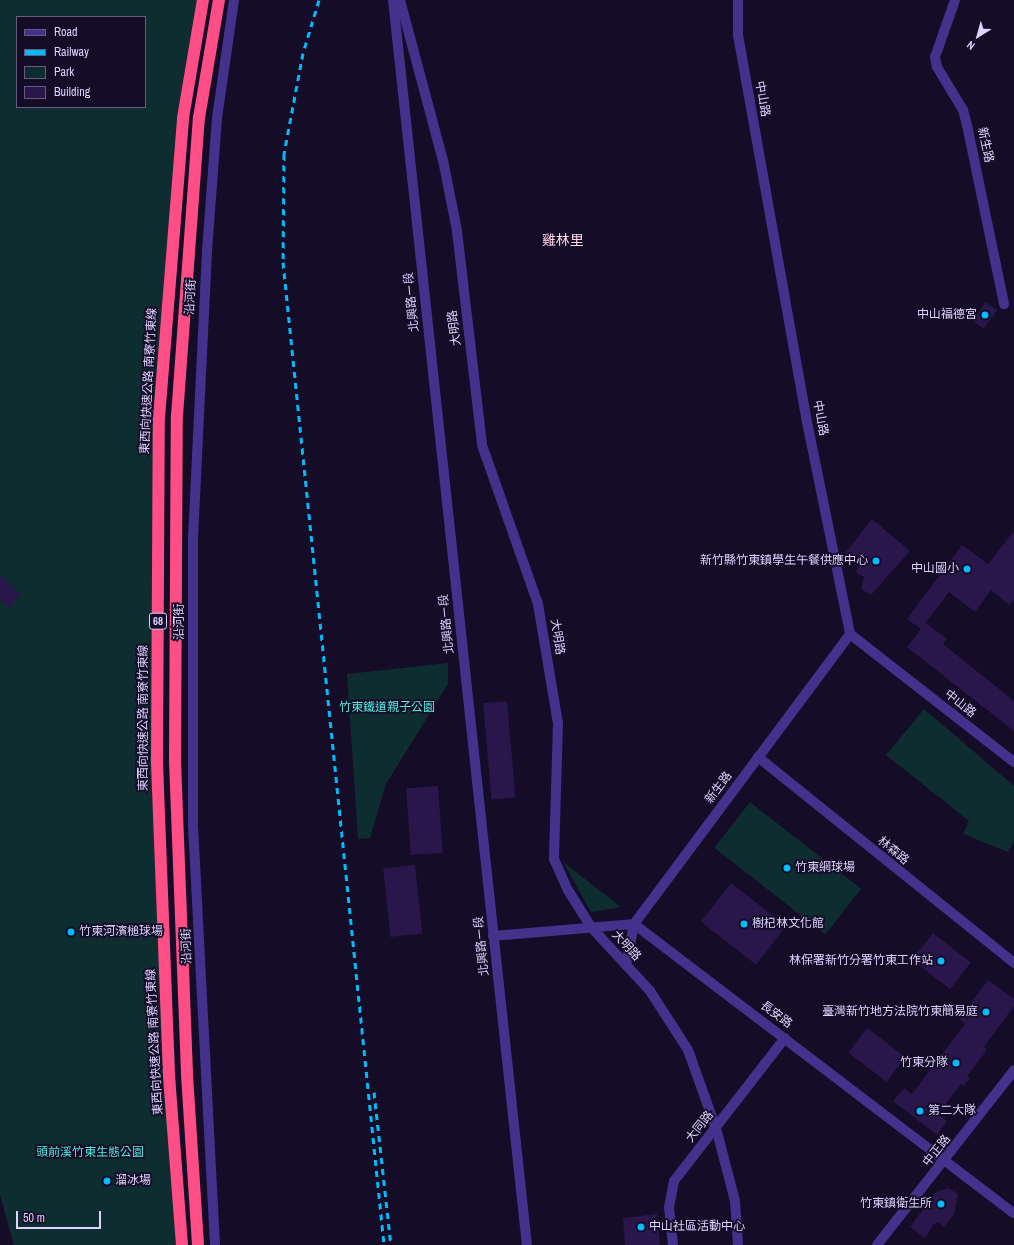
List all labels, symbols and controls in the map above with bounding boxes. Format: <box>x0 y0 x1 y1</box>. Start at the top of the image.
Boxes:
legend <box>16 16 146 108</box>
north arrow <box>958 16 998 56</box>
text: Road <box>54 24 78 40</box>
text: N <box>964 38 978 53</box>
text: Railway <box>54 44 89 60</box>
text: Park <box>54 64 74 80</box>
street label: 中山路 <box>752 80 772 118</box>
text: Building <box>54 84 90 100</box>
street label: 新生路 <box>974 126 996 164</box>
district label: 雞林里 <box>542 232 584 248</box>
street label: 北興路ㄧ段 <box>402 271 422 333</box>
street label: 沿河街 <box>183 279 199 315</box>
street label: 東西向快速公路 南寮竹東線 <box>138 307 160 455</box>
place label: 中山福德宮 <box>917 308 977 322</box>
street label: 大明路 <box>446 309 464 347</box>
marker: 中山福德宮 <box>980 310 990 320</box>
street label: 中山路 <box>809 399 831 437</box>
place label: 新竹縣竹東鎮學生午餐供應中心 <box>700 554 868 568</box>
marker: 新竹縣竹東鎮學生午餐供應中心 <box>871 556 881 566</box>
place label: 中山國小 <box>911 562 959 576</box>
marker: 中山國小 <box>962 564 972 574</box>
street label: 北興路ㄧ段 <box>437 593 457 655</box>
street label: 沿河街 <box>173 604 187 640</box>
road number: 68 <box>148 612 168 630</box>
street label: 大明路 <box>547 618 567 656</box>
street label: 東西向快速公路 南寮竹東線 <box>137 645 151 791</box>
street label: 中山路 <box>941 687 979 721</box>
park label: 竹東鐵道親子公園 <box>339 701 435 715</box>
street label: 新生路 <box>702 769 736 807</box>
street label: 林森路 <box>874 834 912 868</box>
place label: 竹東網球場 <box>795 861 855 875</box>
marker: 竹東網球場 <box>782 863 792 873</box>
street label: 北興路ㄧ段 <box>472 915 492 977</box>
place label: 樹杞林文化館 <box>752 917 824 931</box>
marker: 樹杞林文化館 <box>739 919 749 929</box>
place label: 竹東河濱槌球場 <box>79 925 163 939</box>
marker: 竹東河濱槌球場 <box>66 927 76 937</box>
street label: 沿河街 <box>179 928 195 964</box>
street label: 大明路 <box>608 928 644 964</box>
place label: 林保署新竹分署竹東工作站 <box>789 954 933 968</box>
marker: 林保署新竹分署竹東工作站 <box>936 956 946 966</box>
street label: 東西向快速公路 南寮竹東線 <box>144 968 166 1116</box>
street label: 長安路 <box>757 998 795 1032</box>
place label: 臺灣新竹地方法院竹東簡易庭 <box>822 1005 978 1019</box>
marker: 臺灣新竹地方法院竹東簡易庭 <box>981 1007 991 1017</box>
place label: 竹東分隊 <box>900 1056 948 1070</box>
marker: 竹東分隊 <box>951 1058 961 1068</box>
place label: 第二大隊 <box>928 1104 976 1118</box>
marker: 第二大隊 <box>915 1106 925 1116</box>
street label: 大同路 <box>683 1108 717 1146</box>
street label: 中正路 <box>920 1132 954 1170</box>
park label: 頭前溪竹東生態公園 <box>36 1146 144 1160</box>
place label: 溜冰場 <box>115 1174 151 1188</box>
marker: 溜冰場 <box>102 1176 112 1186</box>
place label: 竹東鎮衛生所 <box>860 1197 932 1211</box>
marker: 竹東鎮衛生所 <box>935 1198 947 1210</box>
scale bar <box>18 1203 103 1229</box>
text: 50 m <box>23 1210 45 1226</box>
place label: 中山社區活動中心 <box>649 1220 745 1234</box>
marker: 中山社區活動中心 <box>636 1222 646 1232</box>

